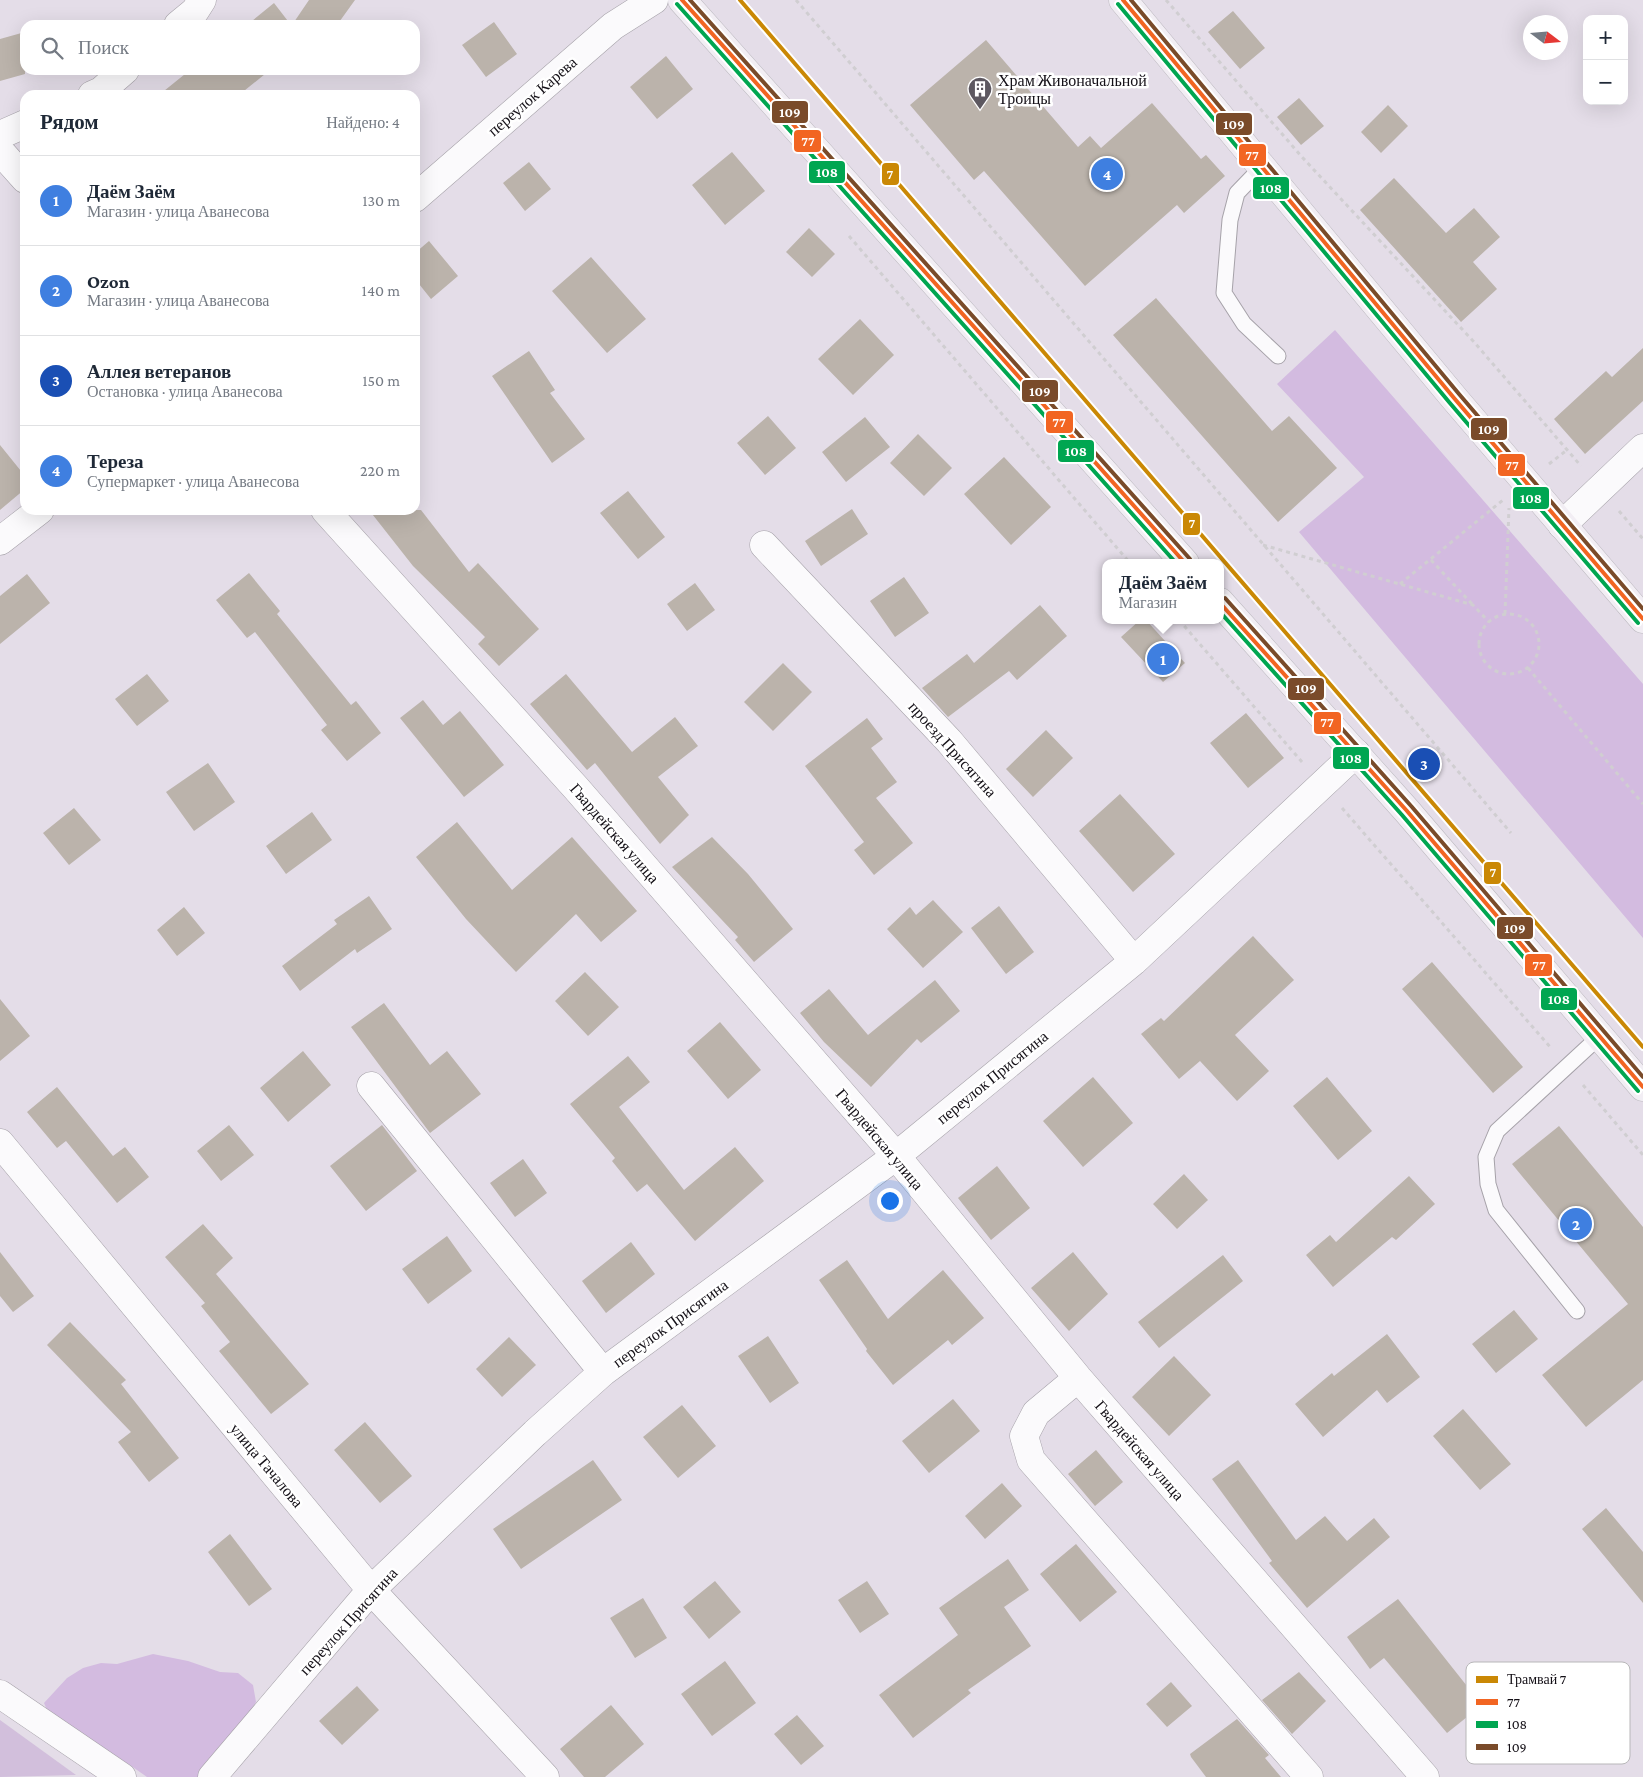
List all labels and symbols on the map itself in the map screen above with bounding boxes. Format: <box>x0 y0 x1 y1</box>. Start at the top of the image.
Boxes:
north arrow <box>1523 15 1568 60</box>
street label: переулок Карева <box>485 53 581 140</box>
place label: Храм Живоначальной Троицы <box>998 72 1147 108</box>
building icon: Храм Живоначальной Троицы <box>967 76 993 110</box>
line badge: 109 <box>771 100 809 124</box>
text: 109 <box>779 104 801 120</box>
line badge: 109 <box>1215 112 1253 136</box>
text: 109 <box>1223 116 1245 132</box>
line badge: 77 <box>793 129 822 153</box>
text: 77 <box>801 133 815 149</box>
line badge: 77 <box>1238 143 1267 167</box>
text: 77 <box>1245 147 1259 163</box>
pin: 4 <box>1091 155 1123 193</box>
line badge: 108 <box>808 160 846 184</box>
line badge: 7 <box>881 162 900 186</box>
text: 108 <box>816 164 838 180</box>
text: 7 <box>887 166 894 182</box>
line badge: 108 <box>1252 176 1290 200</box>
text: 108 <box>1260 180 1282 196</box>
line badge: 109 <box>1021 379 1059 403</box>
text: 109 <box>1029 383 1051 399</box>
line badge: 77 <box>1045 410 1074 434</box>
text: 77 <box>1052 414 1066 430</box>
line badge: 109 <box>1470 417 1508 441</box>
text: 109 <box>1478 421 1500 437</box>
line badge: 108 <box>1057 439 1095 463</box>
text: 108 <box>1065 443 1087 459</box>
line badge: 77 <box>1497 453 1526 477</box>
text: 77 <box>1505 457 1519 473</box>
line badge: 108 <box>1512 486 1550 510</box>
text: 108 <box>1520 490 1542 506</box>
line badge: 7 <box>1182 512 1201 536</box>
text: 7 <box>1189 515 1196 531</box>
pin: 1 <box>1147 640 1179 678</box>
line badge: 109 <box>1287 677 1325 701</box>
text: 109 <box>1295 680 1317 696</box>
street label: проезд Присягина <box>905 698 1000 801</box>
line badge: 77 <box>1313 711 1342 735</box>
text: 77 <box>1320 714 1334 730</box>
pin: 3 <box>1408 745 1440 783</box>
line badge: 108 <box>1332 746 1370 770</box>
text: 108 <box>1340 750 1362 766</box>
street label: Гвардейская улица <box>566 780 662 887</box>
line badge: 7 <box>1483 861 1502 885</box>
text: 7 <box>1490 864 1497 880</box>
line badge: 109 <box>1496 916 1534 940</box>
text: 109 <box>1504 920 1526 936</box>
line badge: 77 <box>1524 953 1553 977</box>
text: 77 <box>1532 957 1546 973</box>
line badge: 108 <box>1540 987 1578 1011</box>
text: 108 <box>1548 991 1570 1007</box>
street label: переулок Присягина <box>933 1027 1052 1128</box>
street label: Гвардейская улица <box>832 1085 927 1194</box>
your location <box>877 1188 903 1214</box>
pin: 2 <box>1560 1205 1592 1243</box>
street label: переулок Присягина <box>610 1276 732 1372</box>
street label: Гвардейская улица <box>1091 1397 1187 1504</box>
street label: улица Тачалова <box>226 1420 307 1511</box>
street label: переулок Присягина <box>296 1564 402 1679</box>
legend <box>1466 1662 1630 1764</box>
text: Трамвай 7 <box>1507 1671 1567 1687</box>
text: 77 <box>1507 1694 1520 1710</box>
text: 108 <box>1507 1716 1527 1732</box>
text: 109 <box>1507 1739 1527 1755</box>

